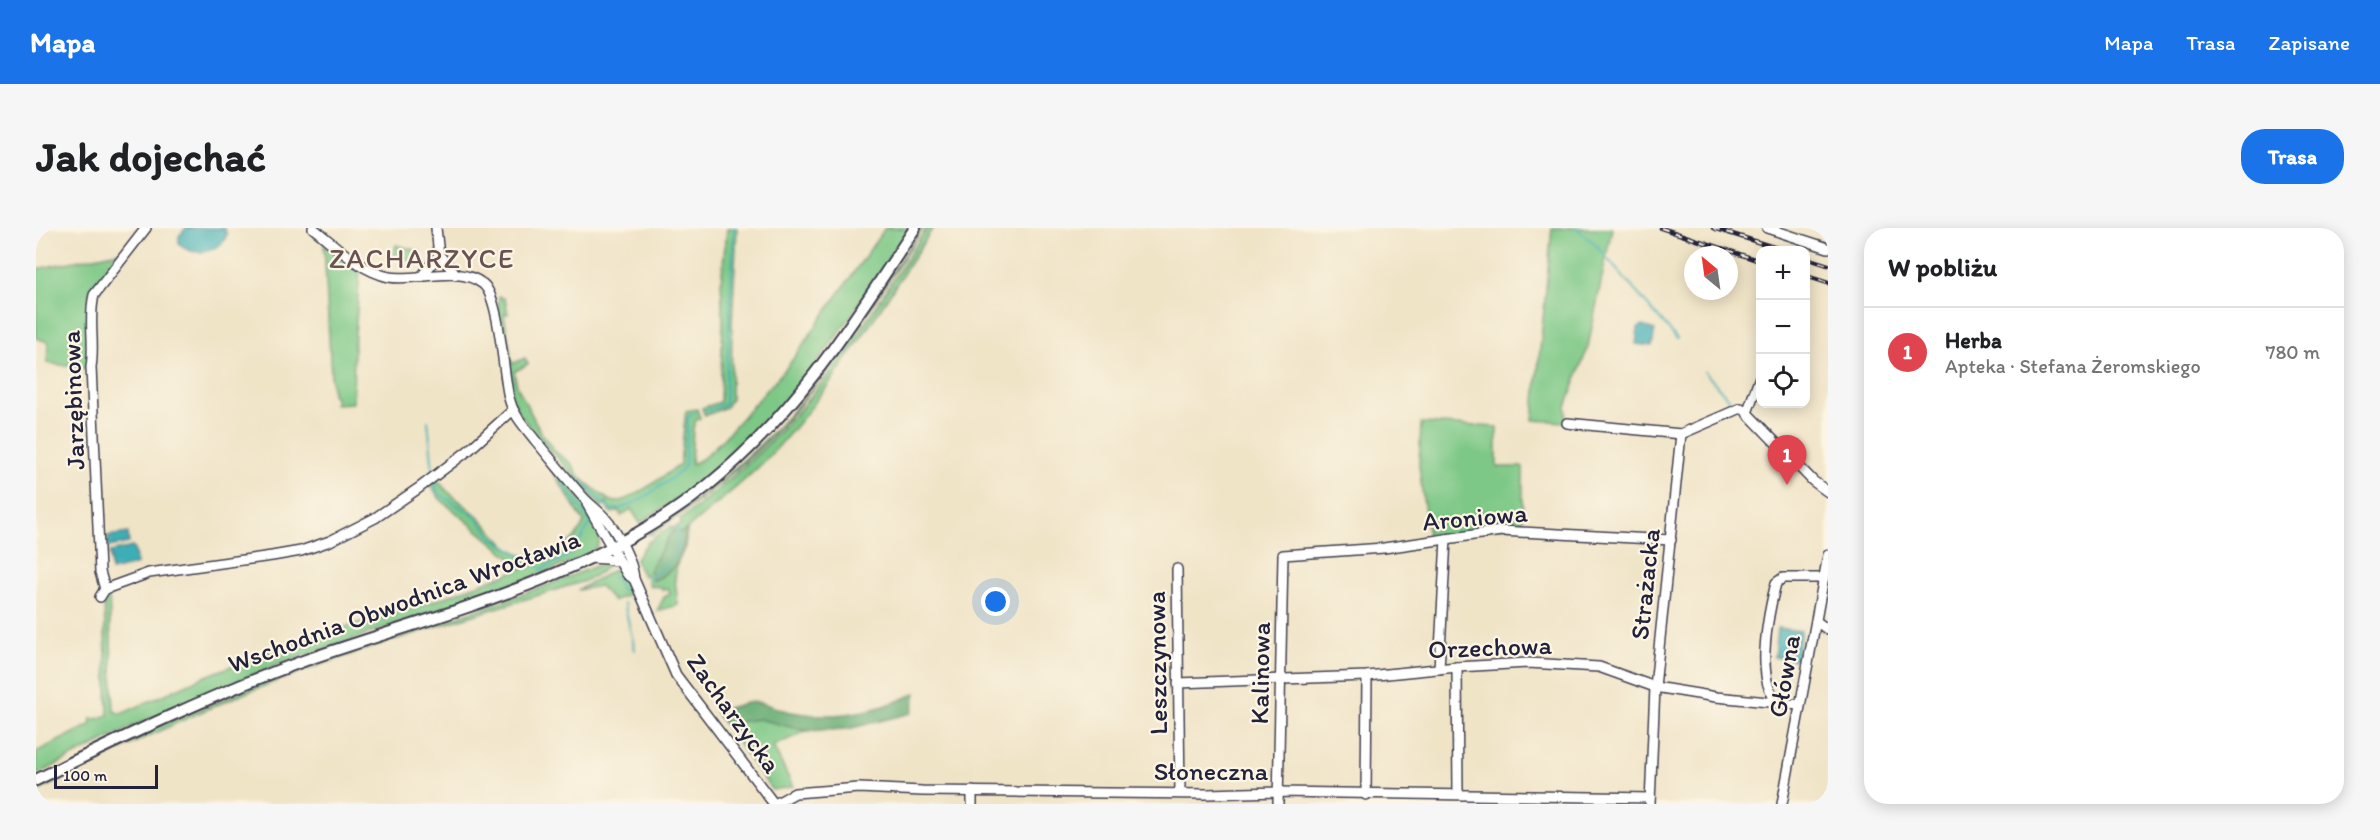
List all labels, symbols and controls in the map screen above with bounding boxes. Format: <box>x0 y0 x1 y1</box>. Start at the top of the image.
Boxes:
text: Mapa <box>30 25 95 59</box>
text: Mapa <box>2104 30 2153 55</box>
text: Trasa <box>2186 30 2235 55</box>
text: Zapisane <box>2268 30 2350 55</box>
button: Trasa <box>2241 129 2344 184</box>
text: Jak dojechać <box>36 131 266 182</box>
district label: ZACHARZYCE <box>329 241 515 275</box>
north arrow <box>1684 246 1738 300</box>
map controls <box>1756 246 1810 408</box>
button: + <box>1756 246 1810 300</box>
text: W pobliżu <box>1888 251 1997 283</box>
button: − <box>1756 300 1810 354</box>
text: Herba <box>1945 327 2002 354</box>
street label: Jarzębinowa <box>55 329 91 470</box>
text: 1 <box>1903 340 1912 364</box>
text: 780 m <box>2265 340 2320 364</box>
button: locate <box>1756 354 1810 408</box>
text: Apteka · Stefana Żeromskiego <box>1945 354 2201 378</box>
pin: 1 <box>1768 436 1806 485</box>
street label: Aroniowa <box>1421 496 1529 538</box>
street label: Wschodnia Obwodnica Wrocławia <box>224 522 585 680</box>
street label: Strażacka <box>1623 526 1667 641</box>
your location <box>981 587 1010 616</box>
street label: Leszczynowa <box>1140 591 1174 735</box>
street label: Kalinowa <box>1243 621 1277 725</box>
street label: Orzechowa <box>1427 629 1553 665</box>
street label: Główna <box>1761 632 1807 720</box>
street label: Zacharzycka <box>680 647 788 780</box>
street label: Słoneczna <box>1154 755 1269 787</box>
scale bar <box>54 762 158 790</box>
text: 100 m <box>63 766 107 785</box>

